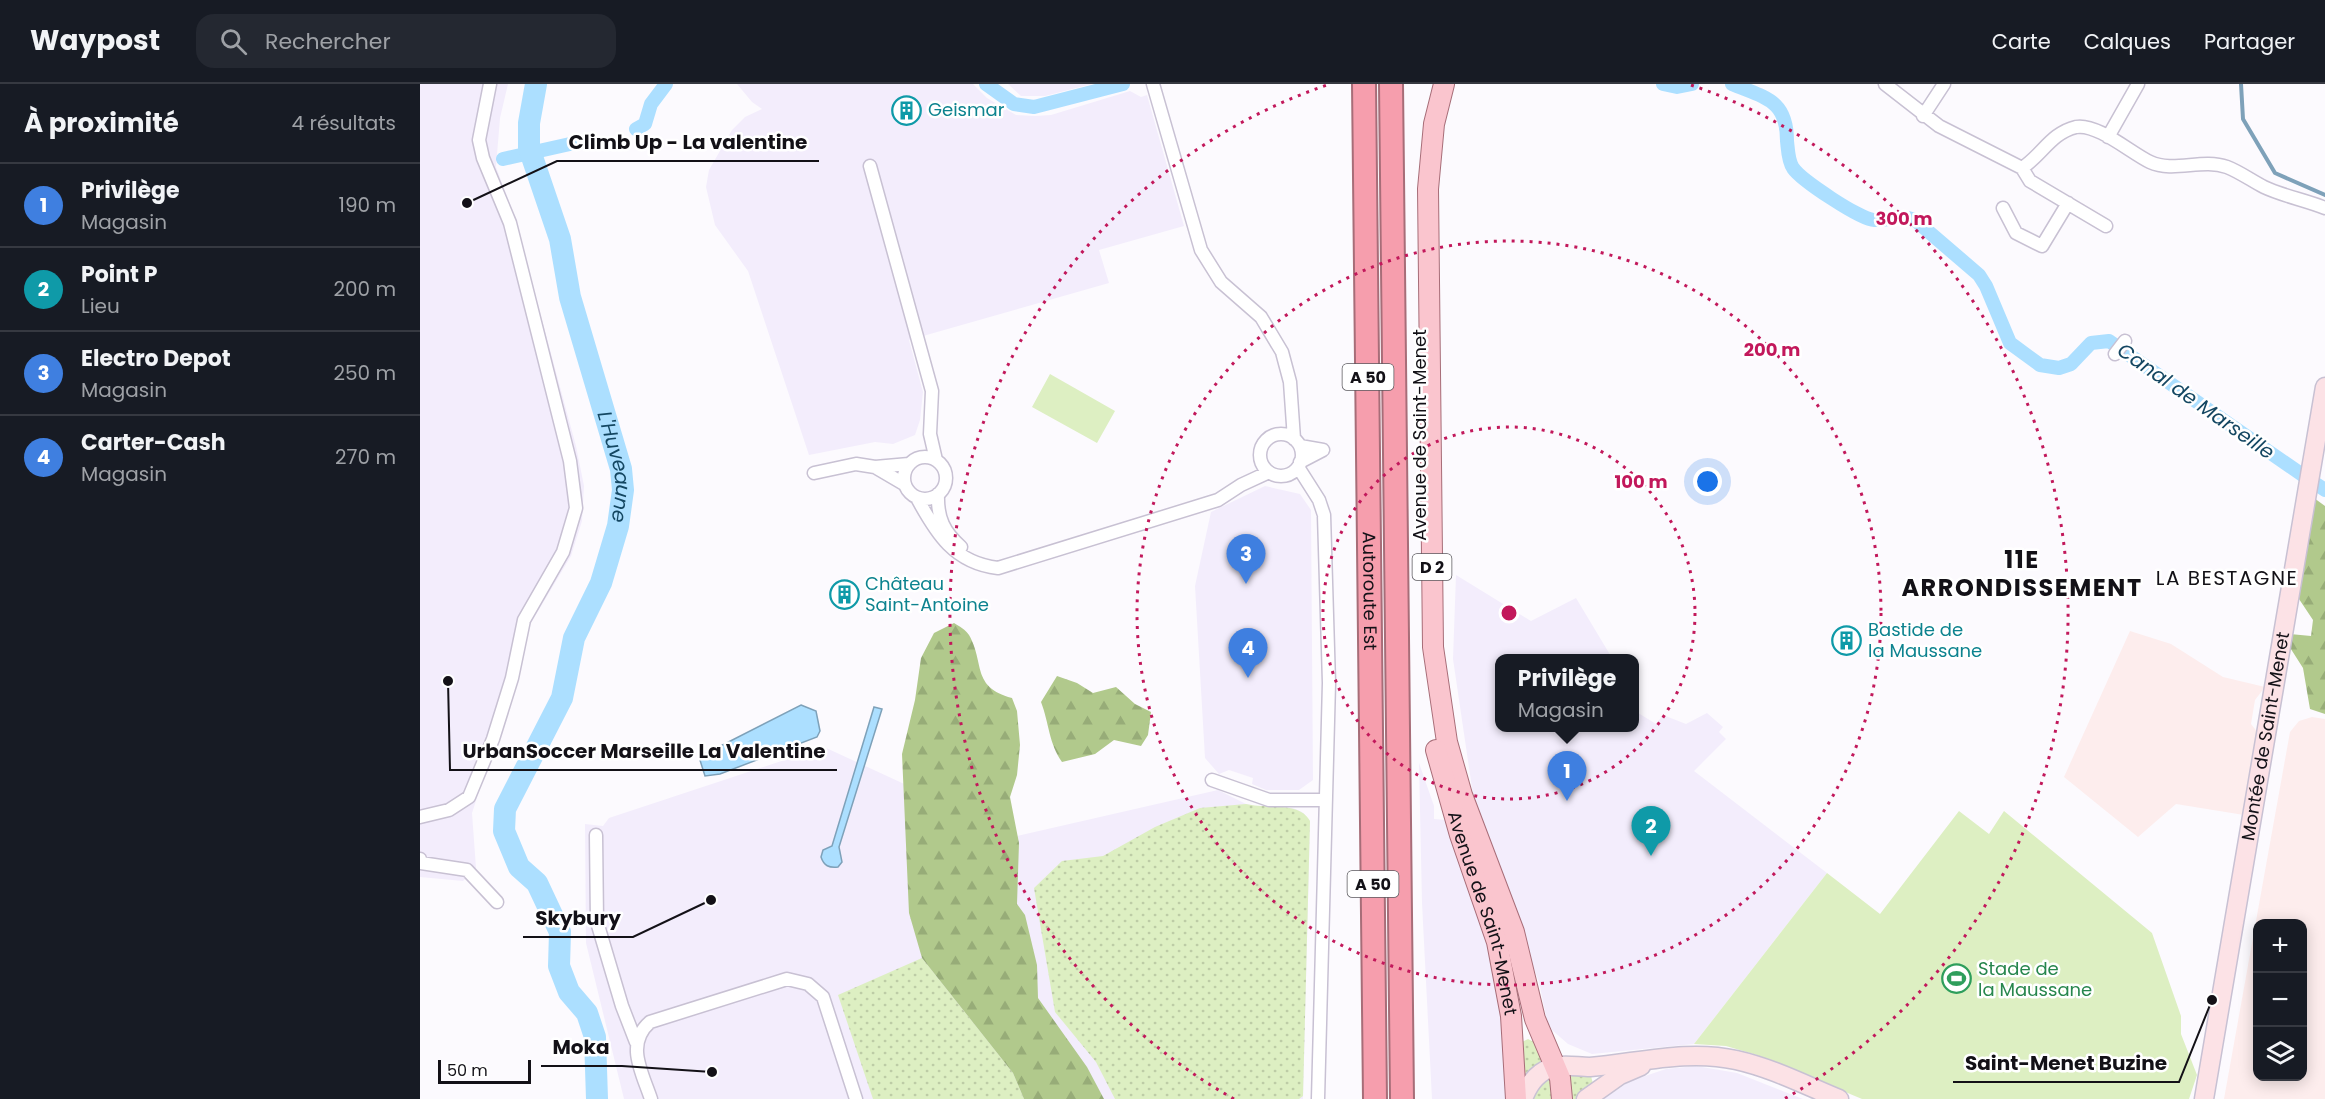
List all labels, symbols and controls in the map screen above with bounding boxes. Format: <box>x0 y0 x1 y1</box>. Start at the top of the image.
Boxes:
search box <box>196 14 616 68</box>
text: Waypost <box>30 21 160 60</box>
icon: search <box>217 25 250 58</box>
text: Rechercher <box>265 26 391 57</box>
text: Carte <box>1992 27 2051 56</box>
text: Calques <box>2084 27 2171 56</box>
text: Partager <box>2204 27 2295 56</box>
building icon: Geismar <box>891 94 923 126</box>
place label: Geismar <box>928 97 1005 122</box>
text: À proximité <box>24 105 179 141</box>
text: 4 résultats <box>292 109 396 137</box>
callout: Climb Up - La valentine <box>557 123 819 161</box>
text: Climb Up - La valentine <box>569 128 807 156</box>
text: Privilège <box>81 175 179 206</box>
text: 1 <box>40 191 47 219</box>
text: 190 m <box>339 191 396 219</box>
text: 300 m <box>1875 206 1933 231</box>
text: Magasin <box>81 208 167 236</box>
text: Point P <box>81 259 157 290</box>
text: 2 <box>38 275 49 303</box>
text: 200 m <box>333 275 396 303</box>
text: Lieu <box>81 292 120 320</box>
street label: Avenue de Saint-Menet <box>1407 329 1432 541</box>
water label: Canal de Marseille <box>2112 336 2280 466</box>
text: 200 m <box>1744 337 1800 362</box>
text: Electro Depot <box>81 343 231 374</box>
text: 3 <box>37 359 50 387</box>
text: 250 m <box>333 359 396 387</box>
road number: A 50 <box>1342 364 1394 390</box>
text: Magasin <box>81 376 167 404</box>
water label: L'Huveaune <box>591 408 638 524</box>
text: Carter-Cash <box>81 427 226 458</box>
text: 4 <box>37 443 50 471</box>
text: 270 m <box>335 443 396 471</box>
text: Magasin <box>81 460 167 488</box>
your location <box>1693 467 1722 496</box>
text: 100 m <box>1614 469 1668 494</box>
street label: Autoroute Est <box>1357 531 1383 651</box>
pin: 3 <box>1226 534 1266 584</box>
district label: 11E ARRONDISSEMENT <box>1901 543 2143 604</box>
road number: D 2 <box>1412 554 1452 580</box>
district label: LA BESTAGNE <box>2156 564 2298 592</box>
place label: Château Saint-Antoine <box>865 571 989 617</box>
building icon: Château Saint-Antoine <box>828 578 860 610</box>
centre of rings <box>1499 603 1519 623</box>
place label: Bastide de la Maussane <box>1868 617 1982 663</box>
building icon: Bastide de la Maussane <box>1831 624 1863 656</box>
pin: 4 <box>1228 628 1268 678</box>
street label: Montée de Saint-Menet <box>2235 630 2295 843</box>
popup <box>1495 654 1639 732</box>
text: Privilège <box>1518 663 1616 694</box>
text: Magasin <box>1518 696 1604 724</box>
callout: UrbanSoccer Marseille La Valentine <box>450 732 837 770</box>
text: UrbanSoccer Marseille La Valentine <box>463 737 825 765</box>
pin: 1 <box>1548 752 1586 801</box>
pin: 2 <box>1632 806 1670 856</box>
street label: Avenue de Saint-Menet <box>1442 808 1524 1017</box>
road number: A 50 <box>1348 871 1398 897</box>
callout: Skybury <box>523 899 633 937</box>
text: Skybury <box>535 904 621 932</box>
map controls <box>2253 919 2307 1081</box>
button: + <box>2253 919 2307 973</box>
place label: Stade de la Maussane <box>1978 956 2092 1002</box>
sports icon: Stade de la Maussane <box>1941 963 1973 995</box>
button: − <box>2253 973 2307 1027</box>
button: layers <box>2253 1027 2307 1081</box>
callout: Moka <box>541 1028 622 1066</box>
text: Moka <box>552 1033 610 1061</box>
callout: Saint-Menet Buzine <box>1953 1044 2179 1082</box>
text: Saint-Menet Buzine <box>1965 1049 2167 1077</box>
scale bar <box>438 1057 531 1084</box>
text: 50 m <box>447 1059 488 1082</box>

